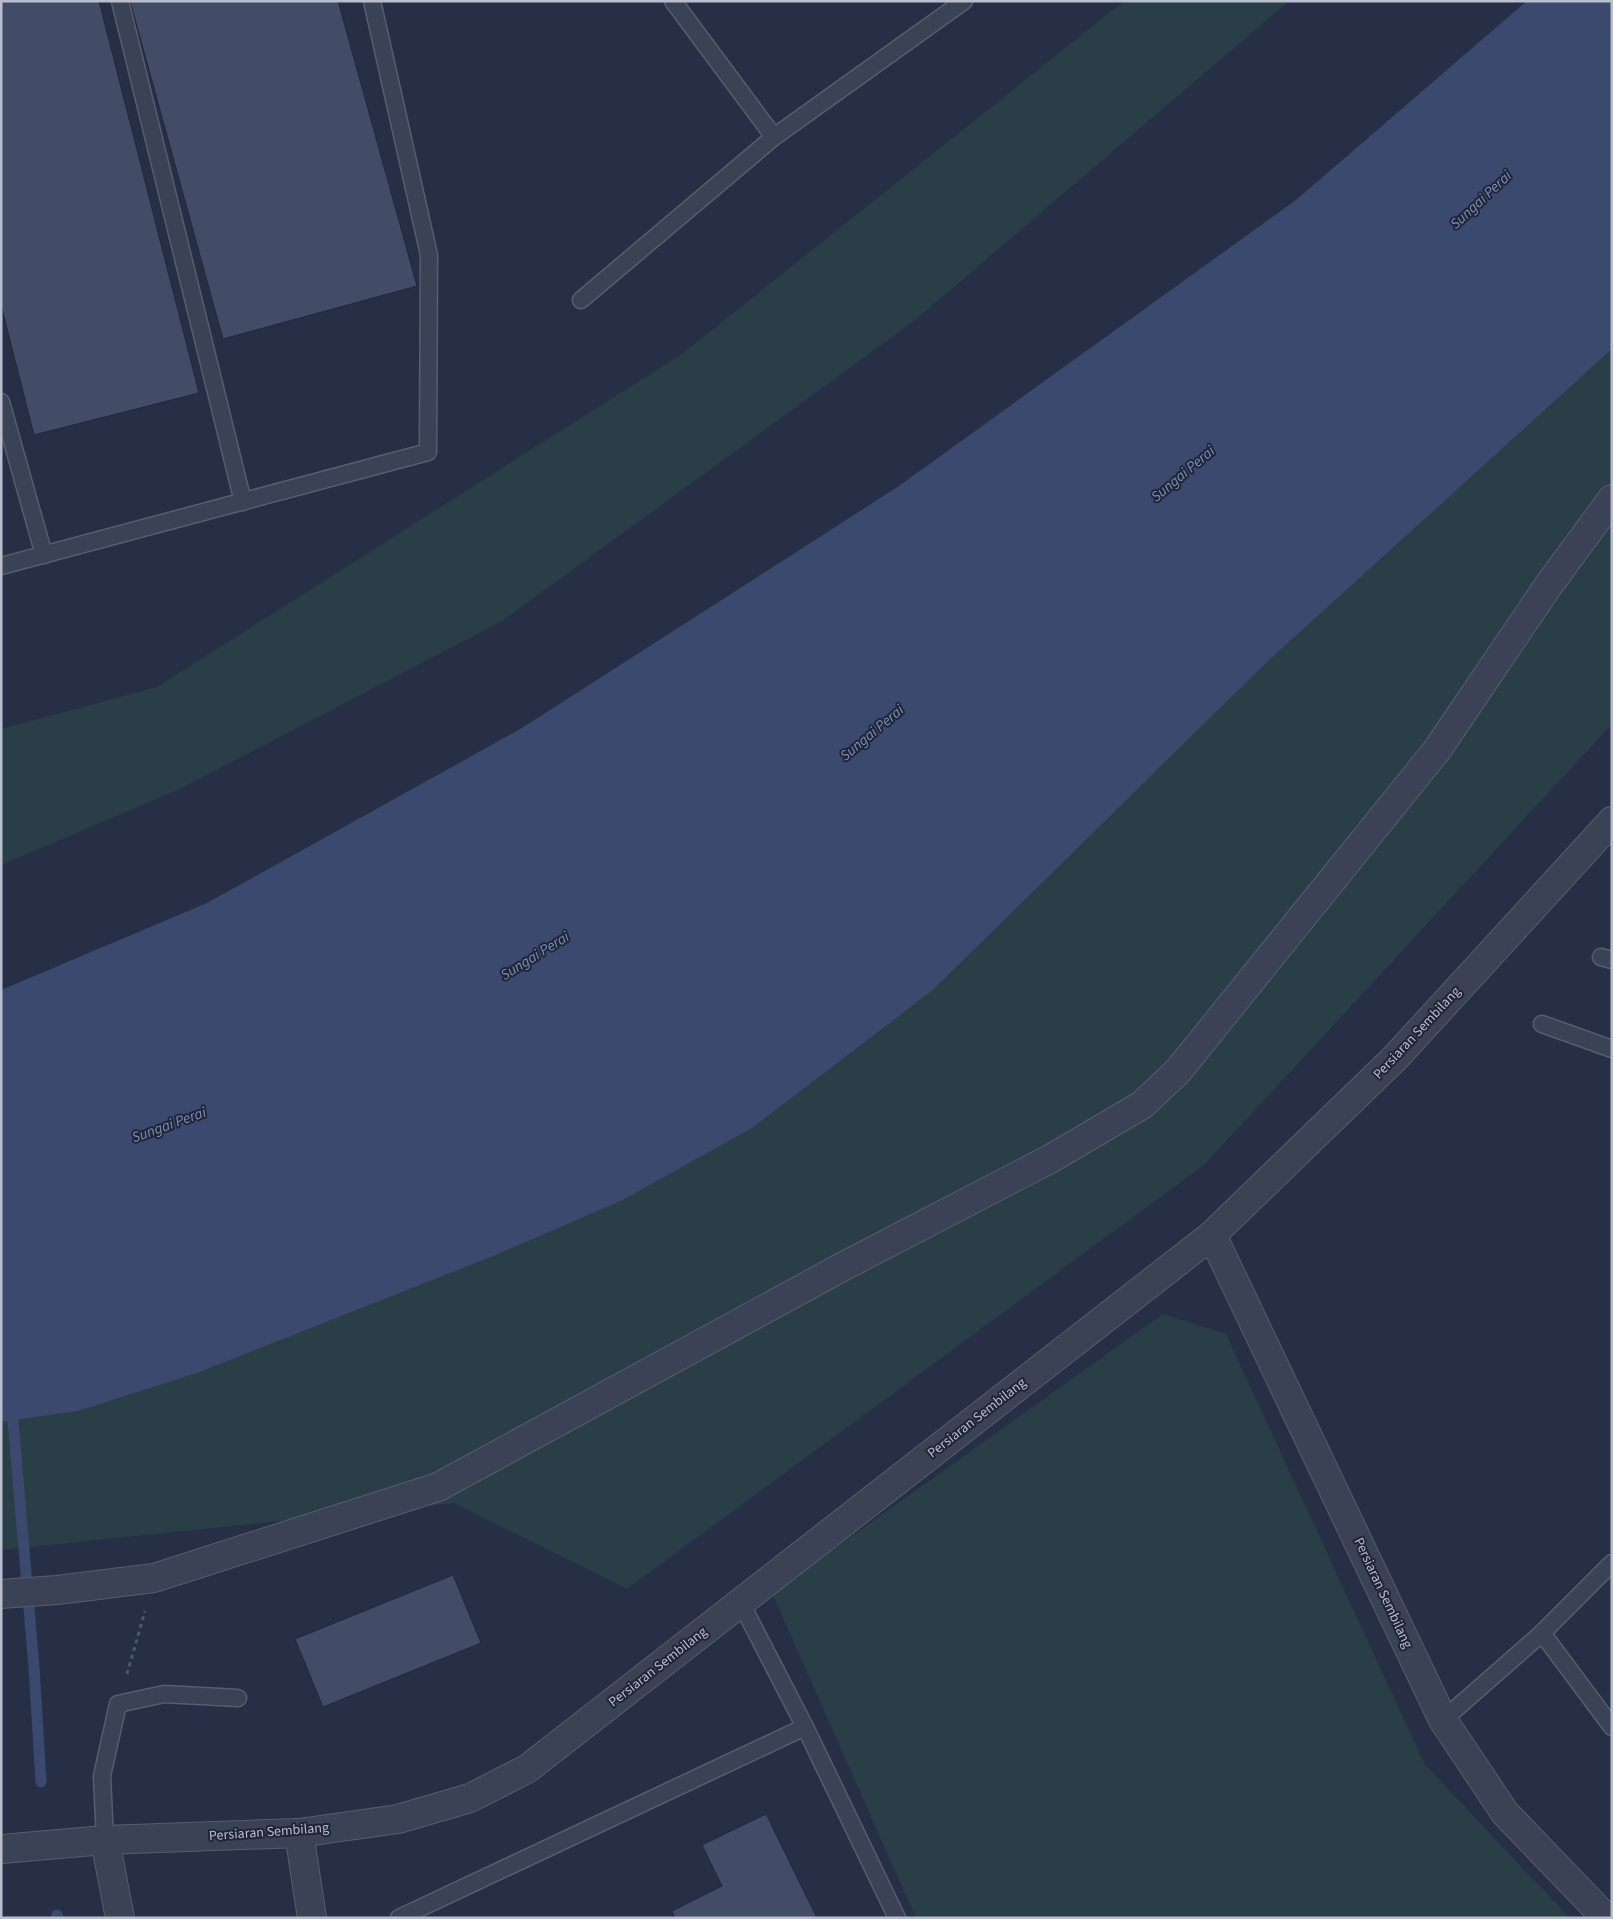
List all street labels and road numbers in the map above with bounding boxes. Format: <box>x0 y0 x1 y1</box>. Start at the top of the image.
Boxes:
street label: Persiaran Sembilang <box>1369 982 1465 1084</box>
street label: Persiaran Sembilang <box>923 1373 1031 1463</box>
street label: Persiaran Sembilang <box>1349 1534 1417 1652</box>
street label: Persiaran Sembilang <box>604 1622 712 1712</box>
street label: Persiaran Sembilang <box>208 1818 330 1846</box>

